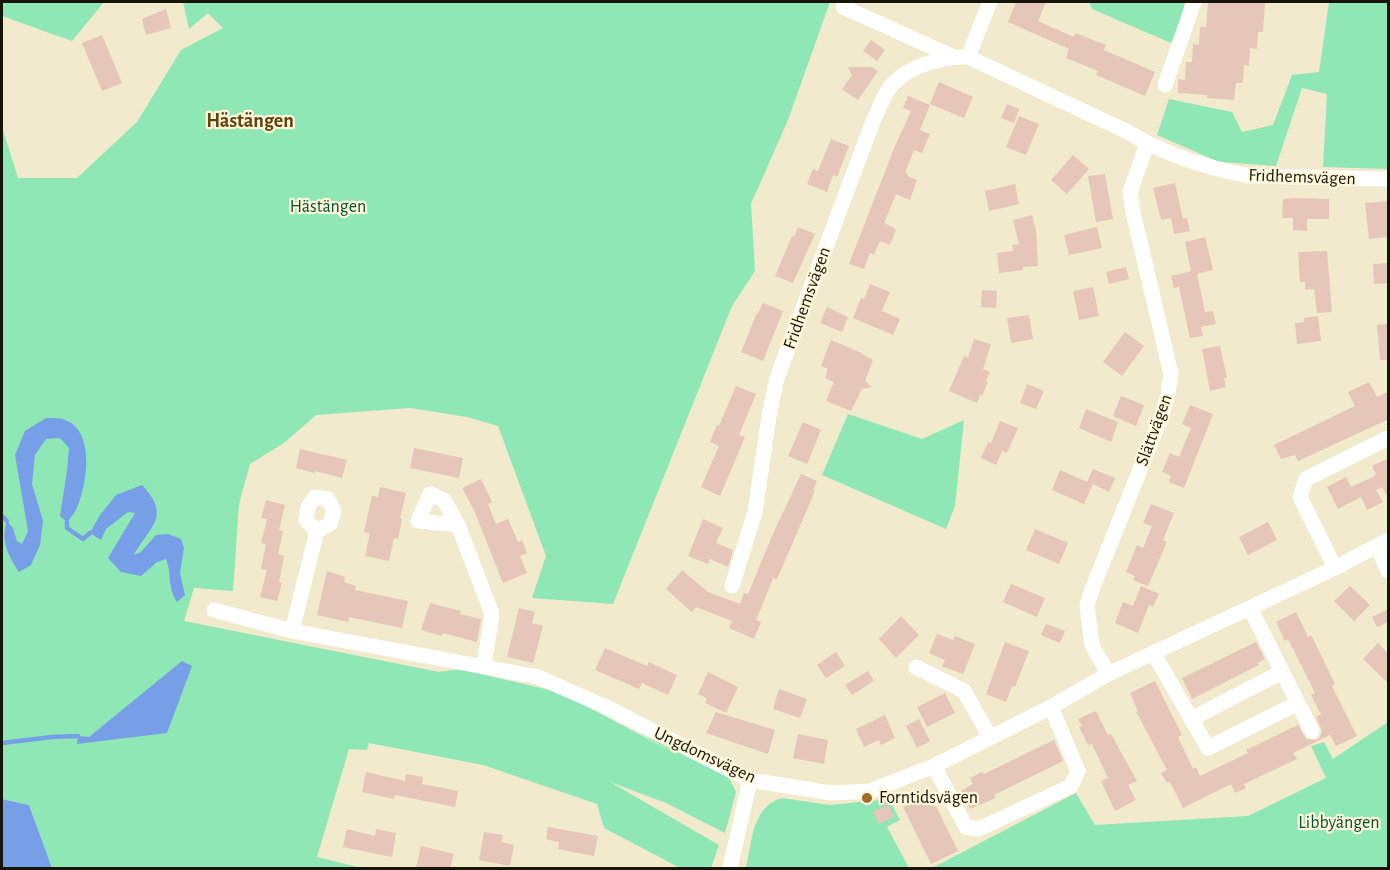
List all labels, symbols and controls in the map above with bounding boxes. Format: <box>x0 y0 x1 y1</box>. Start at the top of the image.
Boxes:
district label: Hästängen <box>206 109 294 133</box>
street label: Fridhemsvägen <box>1248 164 1356 190</box>
park label: Hästängen <box>290 196 366 218</box>
street label: Fridhemsvägen <box>778 244 836 352</box>
street label: Slättvägen <box>1131 391 1177 469</box>
street label: Ungdomsvägen <box>651 722 759 788</box>
place label: Forntidsvägen <box>879 787 978 809</box>
marker: Forntidsvägen <box>860 791 874 805</box>
park label: Libbyängen <box>1298 812 1380 834</box>

